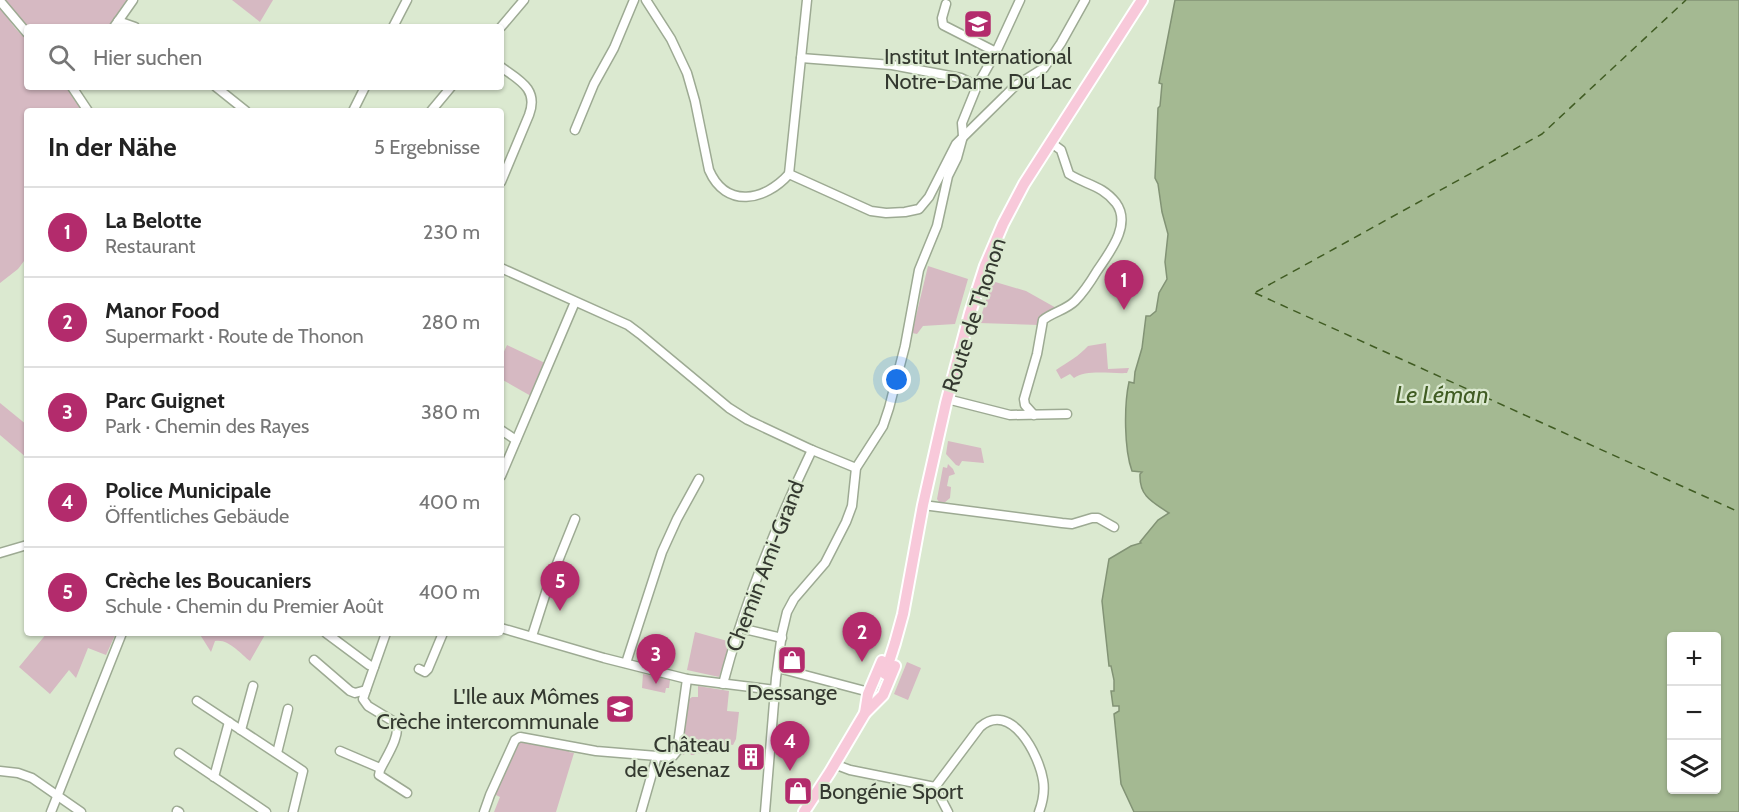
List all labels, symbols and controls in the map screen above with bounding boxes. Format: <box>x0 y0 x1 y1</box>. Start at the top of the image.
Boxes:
school or university icon: Institut International Notre-Dame Du Lac <box>962 8 994 40</box>
search box <box>24 24 504 90</box>
icon: search <box>45 41 78 74</box>
place label: Institut International Notre-Dame Du Lac <box>884 43 1073 95</box>
text: Hier suchen <box>93 44 202 71</box>
text: In der Nähe <box>48 131 177 163</box>
text: 5 Ergebnisse <box>374 135 480 159</box>
text: La Belotte <box>105 207 202 234</box>
text: 1 <box>64 220 71 244</box>
text: 230 m <box>423 220 480 244</box>
text: Restaurant <box>105 234 196 258</box>
street label: Route de Thonon <box>936 234 1012 396</box>
pin: 1 <box>1104 260 1144 310</box>
text: Manor Food <box>105 297 219 324</box>
text: 2 <box>62 310 73 334</box>
text: 280 m <box>421 310 480 334</box>
text: Supermarkt · Route de Thonon <box>105 324 364 348</box>
your location <box>882 365 911 394</box>
water label: Le Léman <box>1395 380 1489 409</box>
text: Parc Guignet <box>105 387 225 414</box>
text: 3 <box>62 400 73 424</box>
text: 380 m <box>421 400 480 424</box>
text: Park · Chemin des Rayes <box>105 414 309 438</box>
text: Police Municipale <box>105 477 271 504</box>
street label: Chemin Ami-Grand <box>720 477 810 655</box>
text: 4 <box>61 490 74 514</box>
text: 400 m <box>418 490 480 514</box>
text: Öffentliches Gebäude <box>105 504 289 528</box>
pin: 5 <box>540 562 580 611</box>
text: Crèche les Boucaniers <box>105 567 311 594</box>
text: 5 <box>62 580 73 604</box>
text: 400 m <box>418 580 480 604</box>
text: Schule · Chemin du Premier Août <box>105 594 383 618</box>
pin: 2 <box>842 612 882 662</box>
map controls <box>1667 632 1721 794</box>
button: + <box>1667 632 1721 686</box>
pin: 3 <box>636 634 676 684</box>
shop icon: Dessange <box>776 644 808 676</box>
place label: Dessange <box>747 679 837 706</box>
place label: L'Ile aux Mômes Crèche intercommunale <box>376 683 599 735</box>
button: − <box>1667 686 1721 740</box>
school or university icon: L'Ile aux Mômes Crèche intercommunale <box>604 693 636 725</box>
pin: 4 <box>770 722 810 771</box>
place label: Château de Vésenaz <box>625 731 730 783</box>
button: layers <box>1667 740 1721 794</box>
building icon: Château de Vésenaz <box>735 741 767 773</box>
shop icon: Bongénie Sport <box>782 775 814 807</box>
place label: Bongénie Sport <box>819 778 964 805</box>

